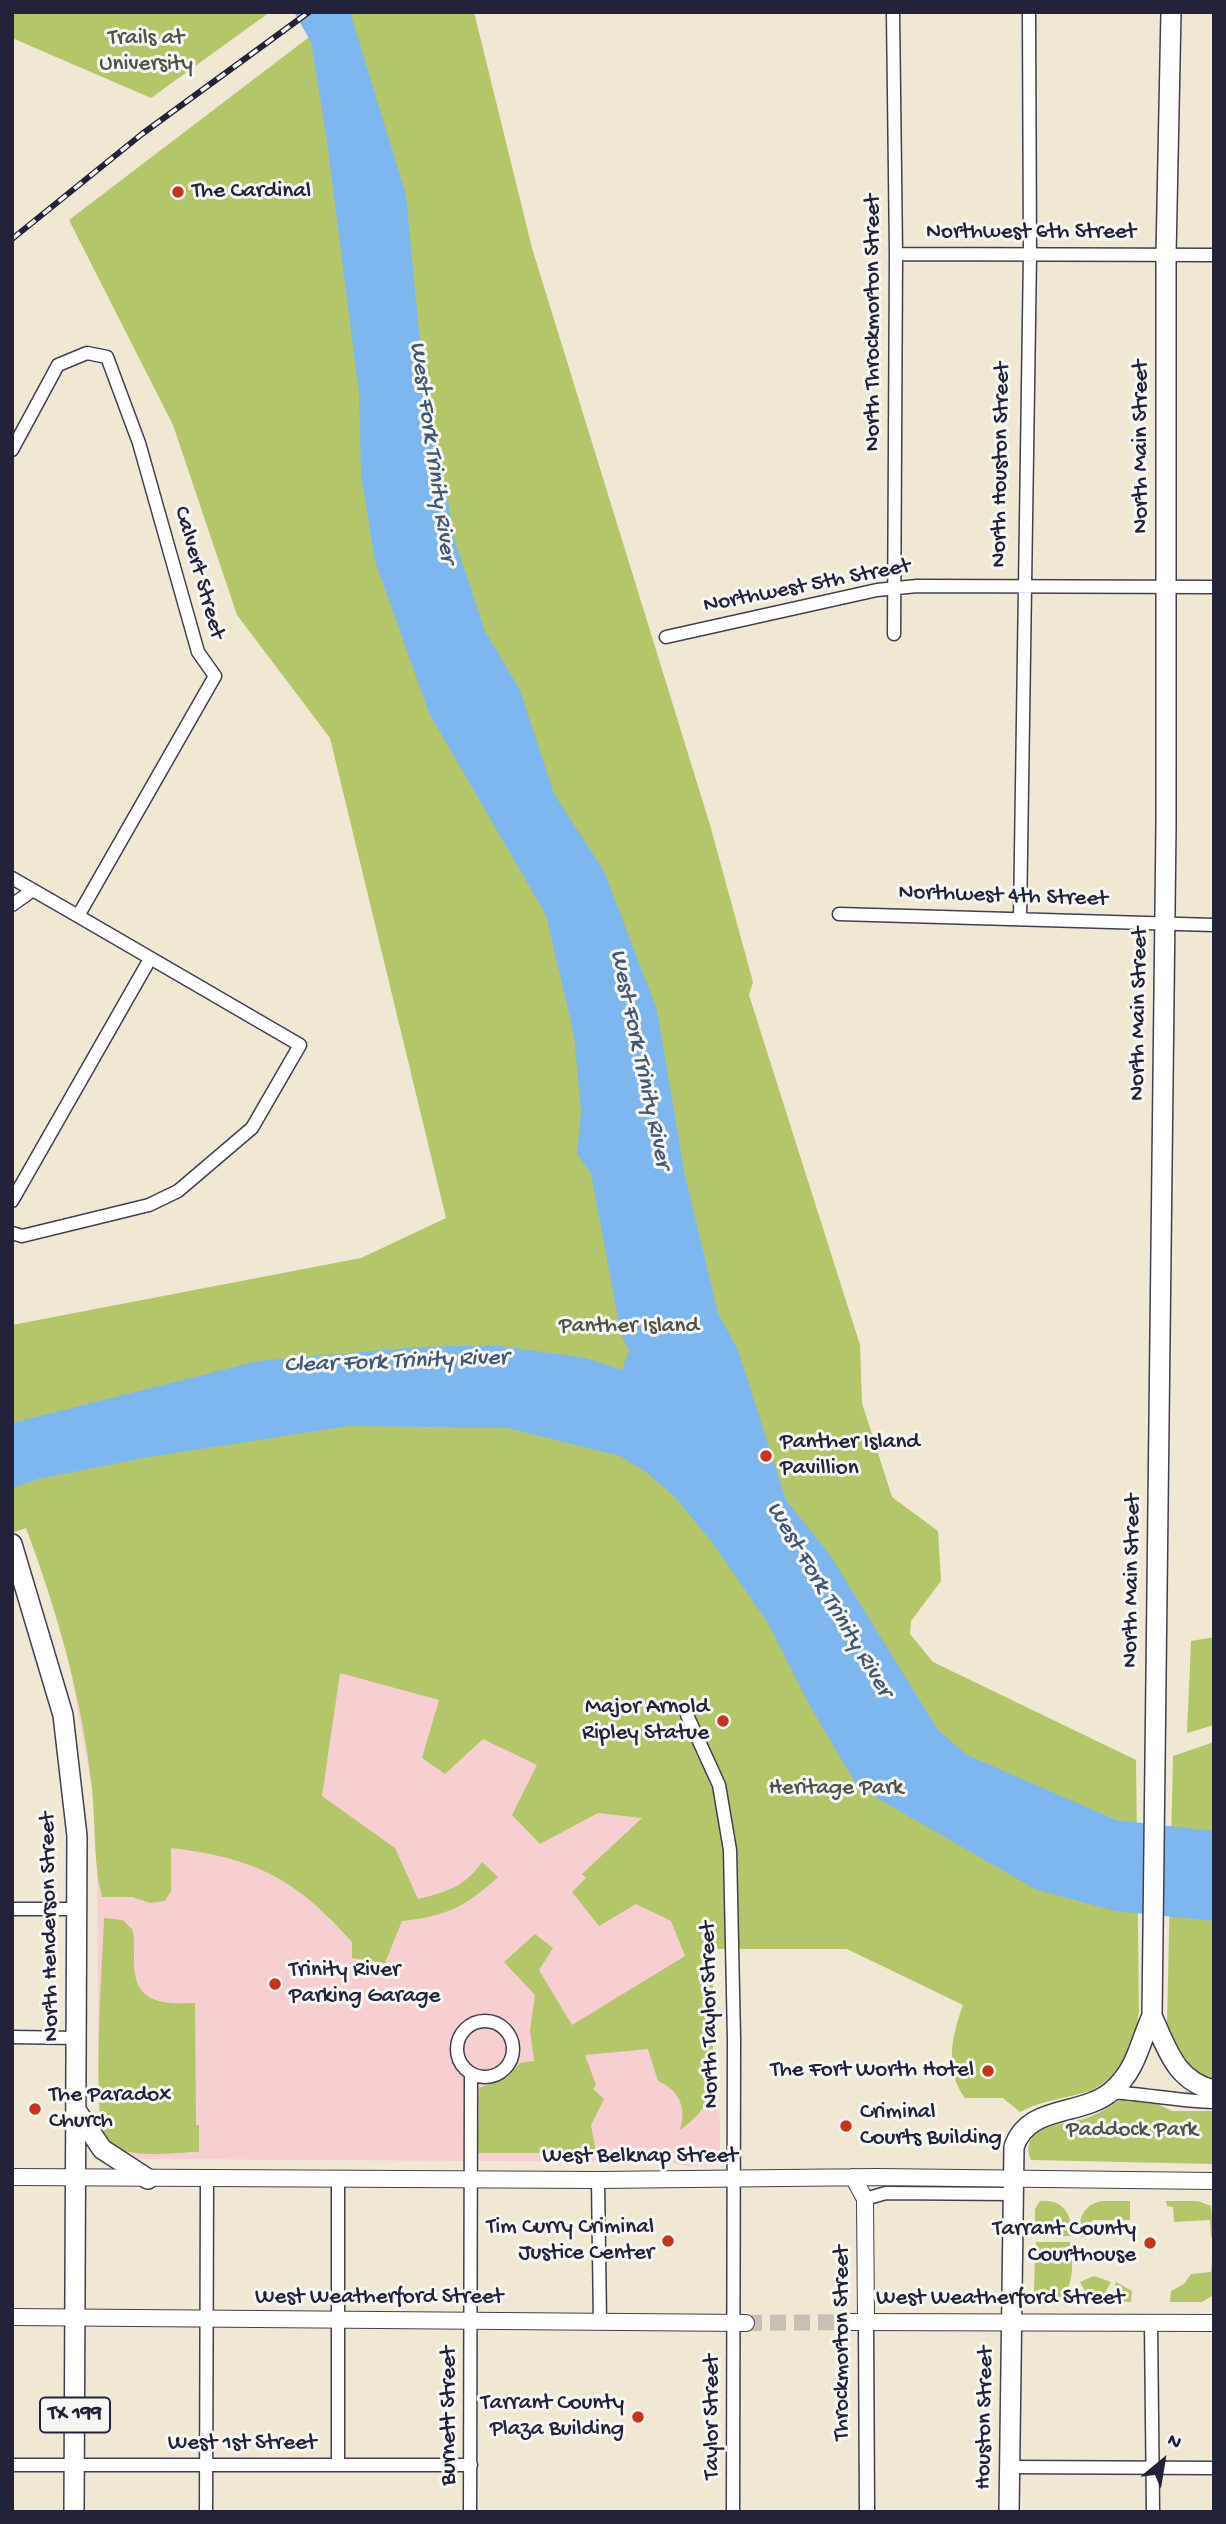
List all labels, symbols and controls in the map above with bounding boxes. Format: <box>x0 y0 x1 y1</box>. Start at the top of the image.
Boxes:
park label: Trails at University <box>99 25 193 79</box>
place label: The Cardinal <box>192 178 311 206</box>
marker: The Cardinal <box>170 184 186 200</box>
street label: North Throckmorton Street <box>860 194 888 452</box>
street label: Northwest 6th Street <box>926 219 1136 247</box>
water label: West Fork Trinity River <box>401 340 461 564</box>
street label: North Main Street <box>1128 360 1156 534</box>
street label: North Houston Street <box>986 362 1018 568</box>
street label: Calvert Street <box>166 504 230 642</box>
street label: Northwest 5th Street <box>701 553 913 621</box>
street label: Northwest 4th Street <box>898 880 1108 914</box>
street label: North Main Street <box>1125 927 1155 1101</box>
water label: West Fork Trinity River <box>602 947 676 1171</box>
park label: Panther Island <box>559 1313 699 1341</box>
water label: Clear Fork Trinity River <box>284 1345 508 1381</box>
place label: Panther Island Pavillion <box>780 1429 920 1483</box>
marker: Panther Island Pavillion <box>758 1448 774 1464</box>
street label: North Main Street <box>1118 1494 1148 1668</box>
water label: West Fork Trinity River <box>758 1497 898 1703</box>
place label: Major Arnold Ripley Statue <box>582 1694 709 1748</box>
marker: Major Arnold Ripley Statue <box>715 1713 731 1729</box>
park label: Heritage Park <box>769 1775 903 1803</box>
street label: North Henderson Street <box>35 1812 67 2042</box>
street label: North Taylor Street <box>696 1921 726 2109</box>
place label: Trinity River Parking Garage <box>289 1957 440 2011</box>
marker: Trinity River Parking Garage <box>267 1976 283 1992</box>
place label: The Fort Worth Hotel <box>771 2057 974 2085</box>
marker: The Fort Worth Hotel <box>980 2063 996 2079</box>
place label: The Paradox Church <box>49 2082 171 2136</box>
place label: Criminal Courts Building <box>860 2099 1002 2153</box>
marker: The Paradox Church <box>27 2101 43 2117</box>
park label: Paddock Park <box>1066 2117 1198 2145</box>
marker: Criminal Courts Building <box>838 2118 854 2134</box>
street label: West Belknap Street <box>542 2143 738 2171</box>
place label: Tim Curry Criminal Justice Center <box>486 2214 654 2268</box>
place label: Tarrant County Courthouse <box>993 2216 1136 2270</box>
marker: Tim Curry Criminal Justice Center <box>660 2233 676 2249</box>
marker: Tarrant County Courthouse <box>1142 2235 1158 2251</box>
street label: Throckmorton Street <box>829 2246 857 2440</box>
street label: West Weatherford Street <box>255 2284 503 2312</box>
street label: West Weatherford Street <box>876 2285 1124 2313</box>
street label: Burnett Street <box>436 2346 464 2486</box>
street label: Houston Street <box>971 2346 1001 2490</box>
street label: Taylor Street <box>699 2355 727 2479</box>
place label: Tarrant County Plaza Building <box>481 2390 624 2444</box>
road number: TX 199 <box>40 2398 110 2432</box>
marker: Tarrant County Plaza Building <box>630 2409 646 2425</box>
north arrow <box>1128 2426 1198 2496</box>
text: N <box>1163 2429 1185 2455</box>
street label: West 1st Street <box>168 2430 316 2458</box>

